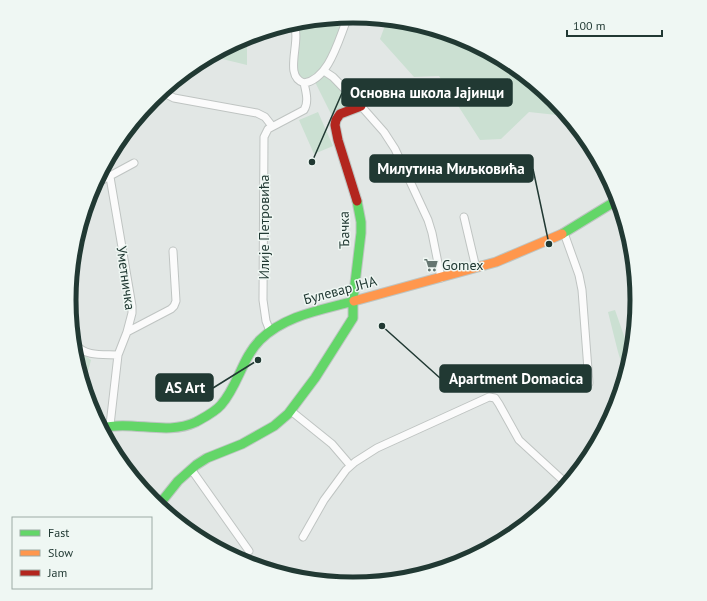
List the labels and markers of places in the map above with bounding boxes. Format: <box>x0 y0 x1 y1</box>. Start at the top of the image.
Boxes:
callout: Основна школа Јајинци <box>342 79 512 106</box>
callout: Милутина Миљковића <box>370 155 533 182</box>
place label: Gomex <box>442 256 483 274</box>
supermarket icon: Gomex <box>423 257 439 273</box>
callout: Apartment Domacica <box>440 365 591 392</box>
callout: AS Art <box>156 374 213 401</box>

